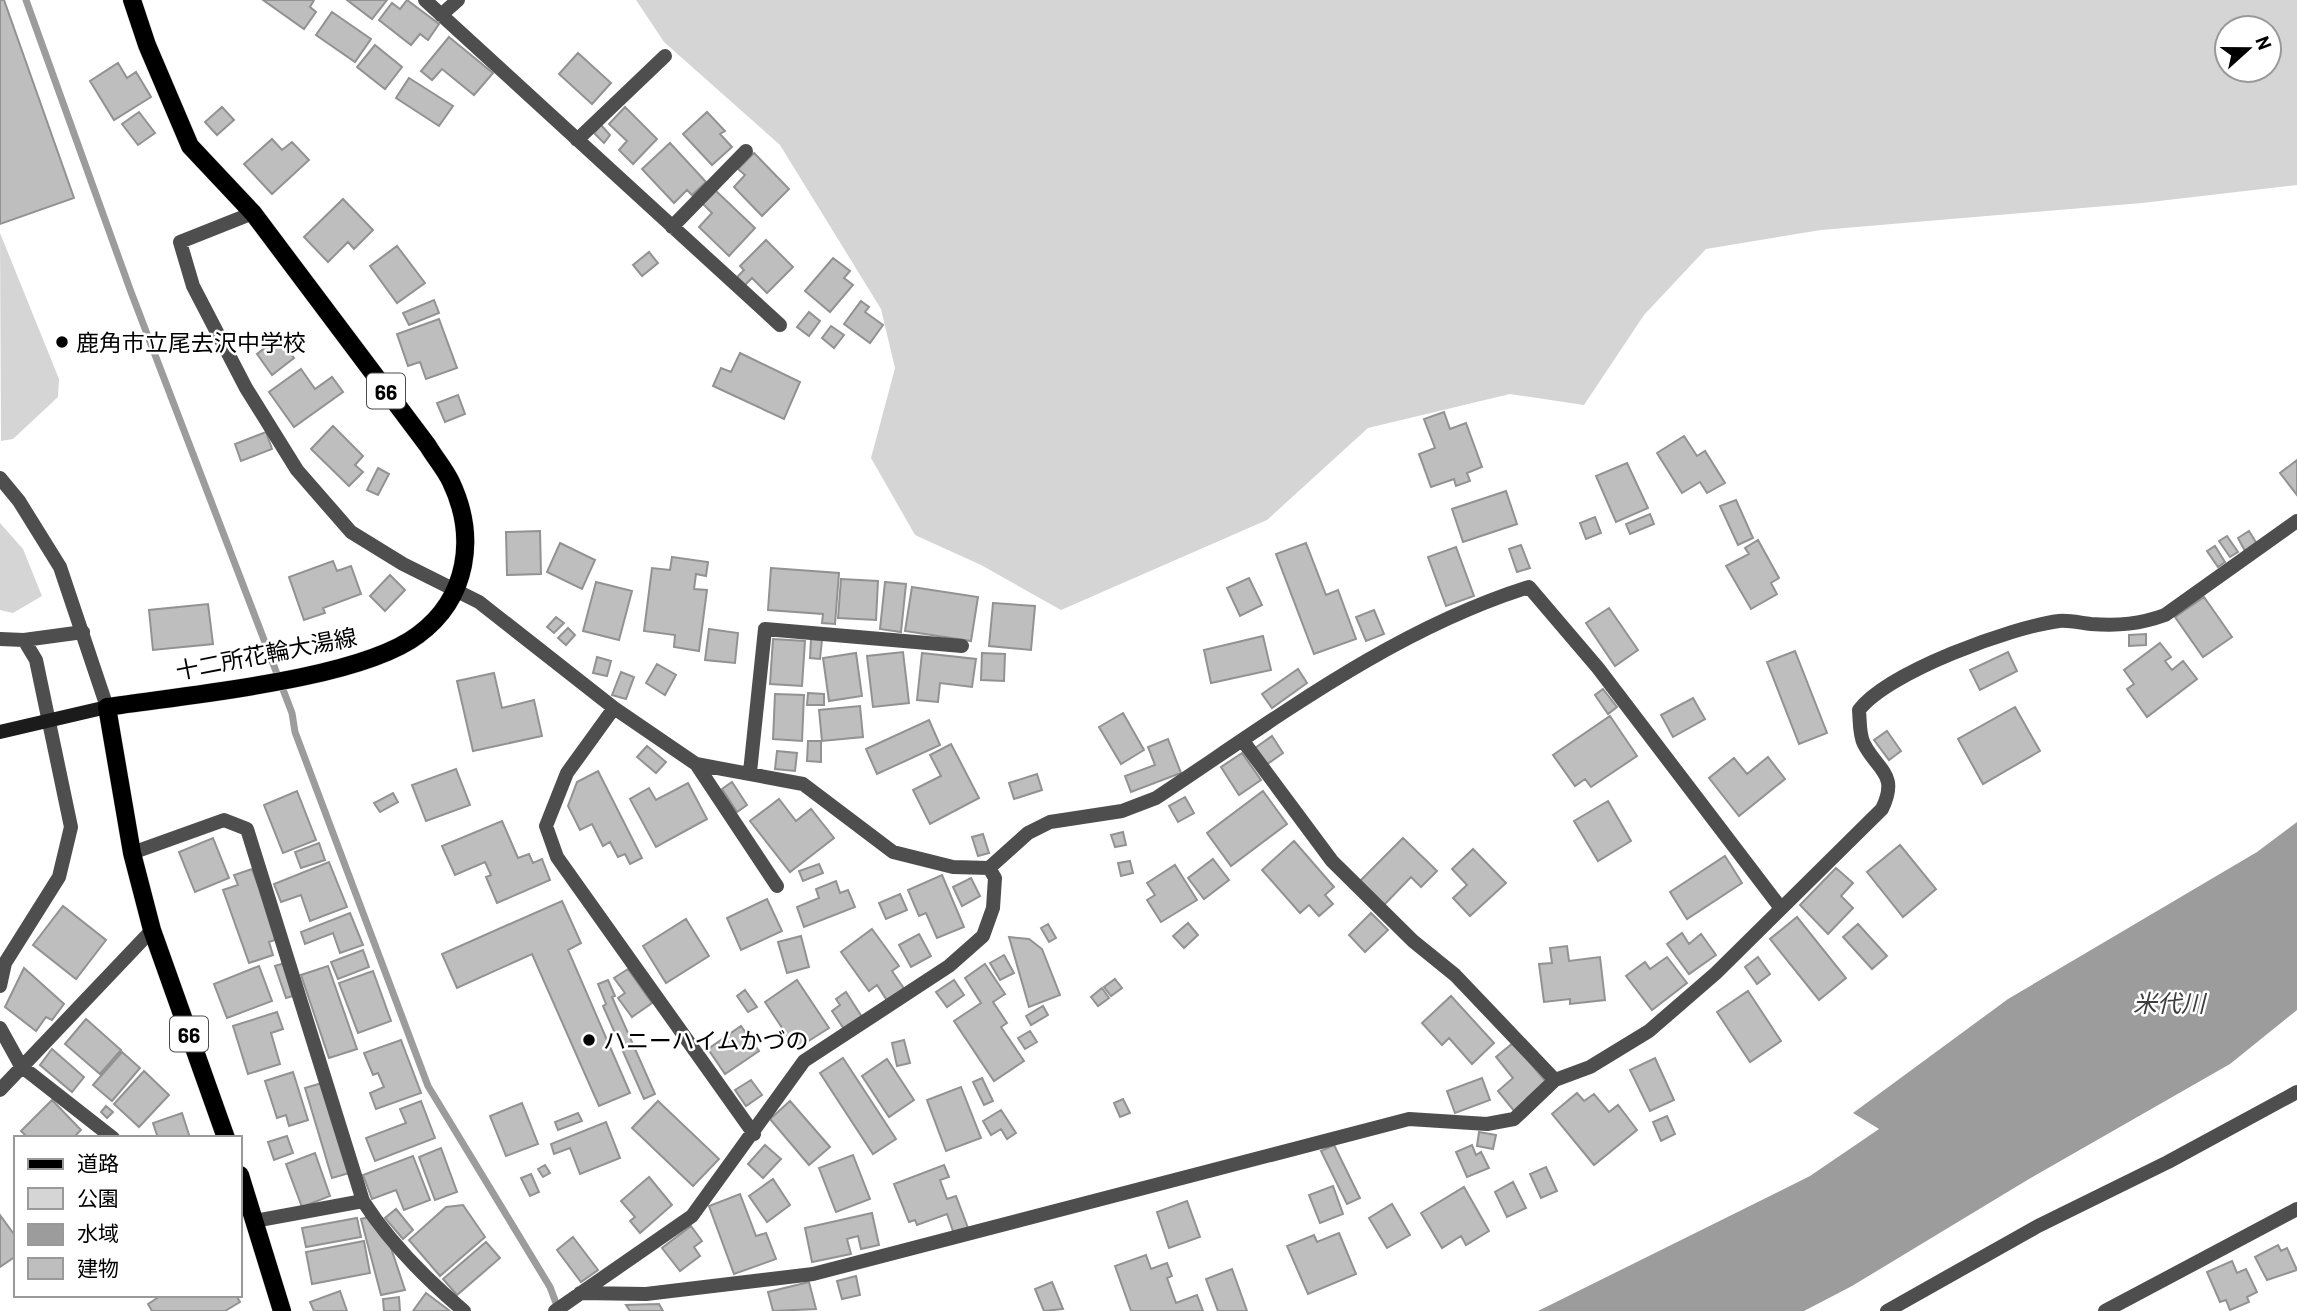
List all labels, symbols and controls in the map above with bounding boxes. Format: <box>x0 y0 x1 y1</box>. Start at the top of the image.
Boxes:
north arrow <box>2213 14 2283 84</box>
text: N <box>2251 33 2277 53</box>
place label: 鹿角市立尾去沢中学校 <box>76 328 306 356</box>
marker: 鹿角市立尾去沢中学校 <box>54 334 70 350</box>
road number: 66 <box>367 374 405 408</box>
street label: 十二所花輪大湯線 <box>173 622 359 684</box>
water label: 米代川 <box>2133 988 2208 1017</box>
road number: 66 <box>170 1016 208 1052</box>
place label: ハニーハイムかづの <box>603 1026 809 1054</box>
marker: ハニーハイムかづの <box>581 1032 597 1048</box>
legend <box>14 1136 242 1297</box>
text: 道路 <box>77 1150 119 1175</box>
text: 公園 <box>77 1185 119 1210</box>
text: 水域 <box>77 1220 119 1245</box>
text: 建物 <box>77 1255 119 1280</box>

